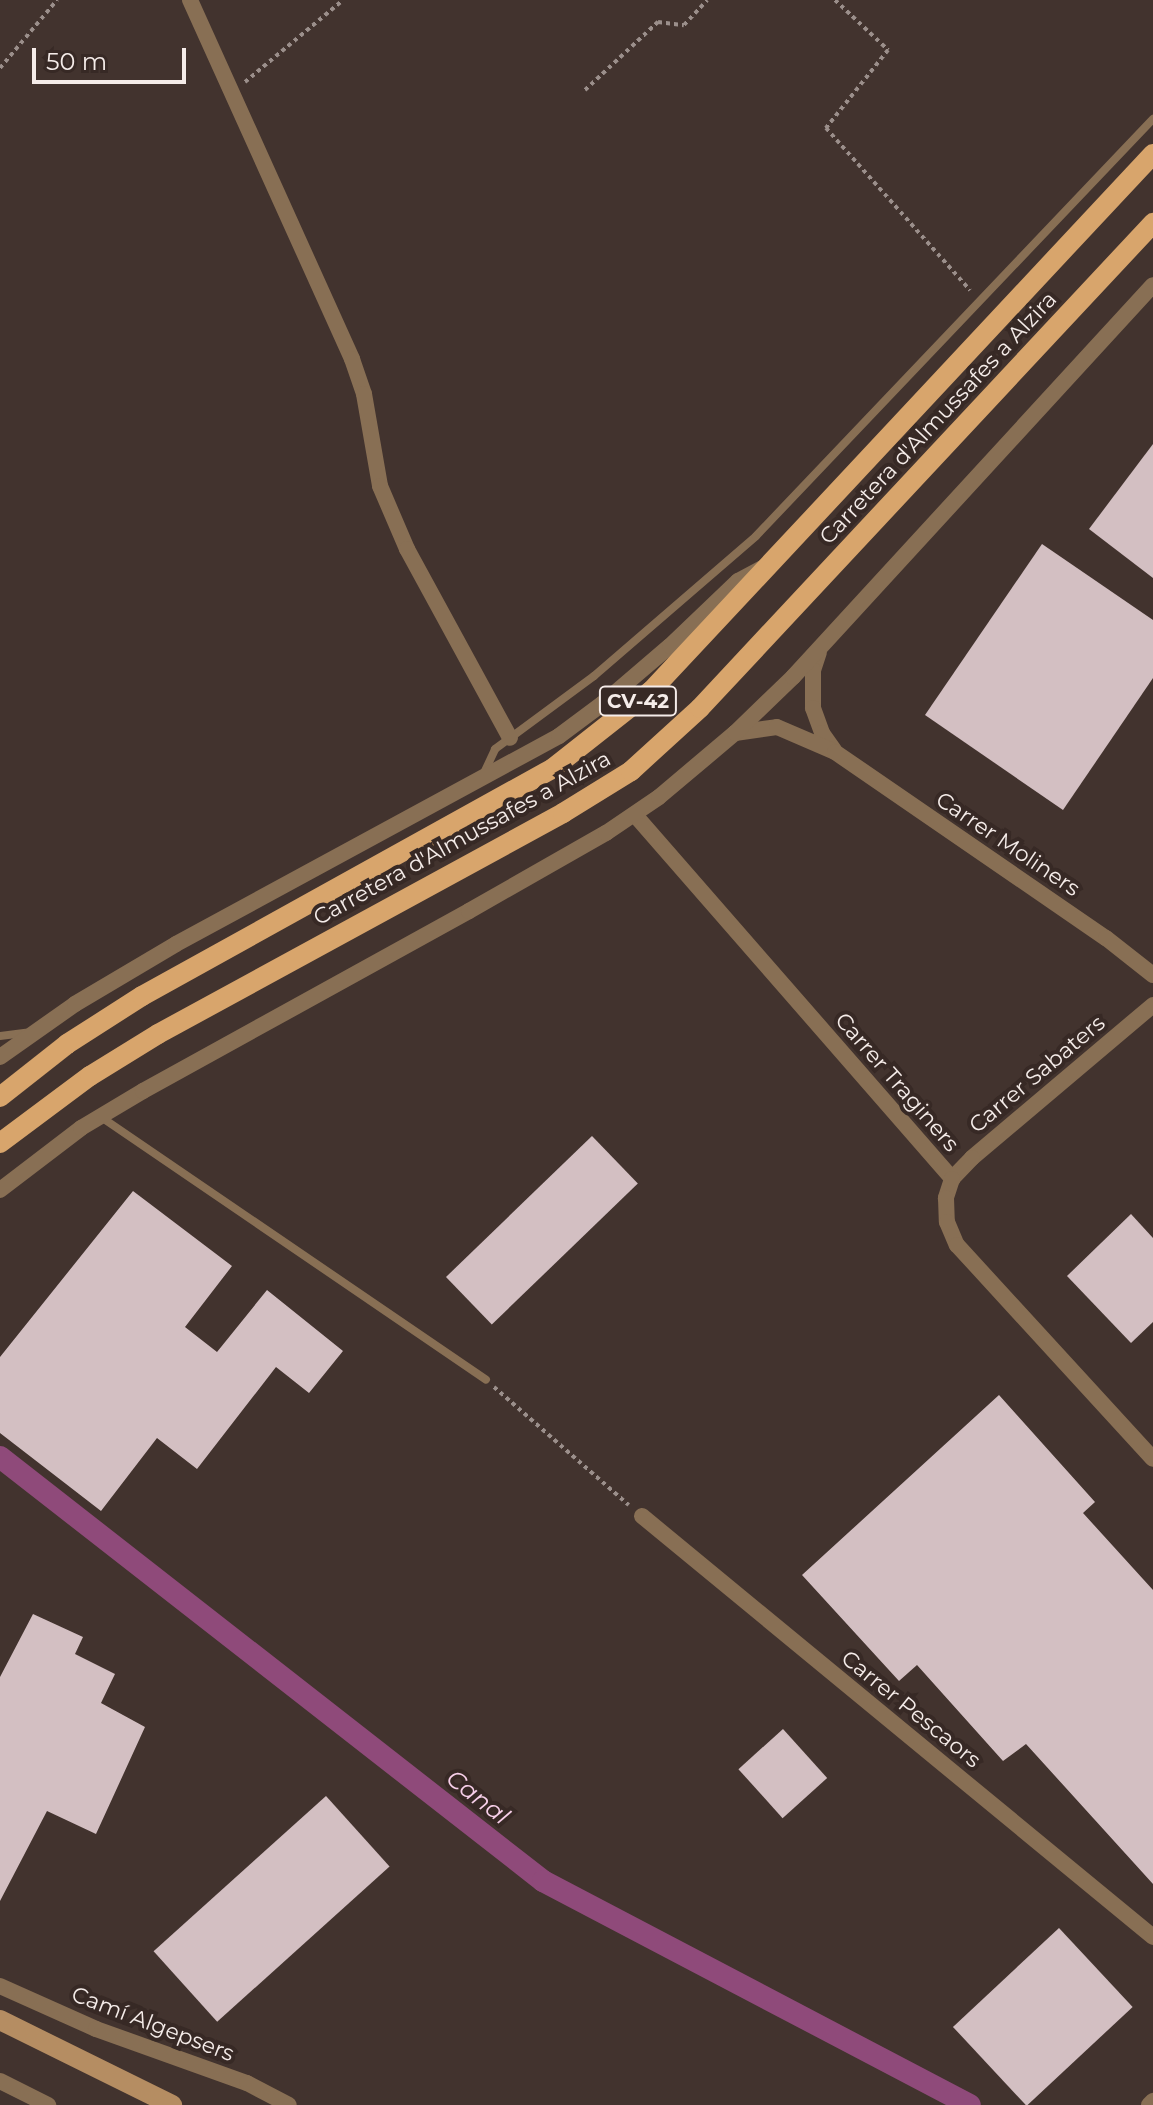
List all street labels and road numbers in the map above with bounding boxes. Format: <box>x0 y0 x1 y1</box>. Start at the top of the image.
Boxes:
street label: Carretera d'Almussafes a Alzira <box>814 286 1062 550</box>
road number: CV-42 <box>598 685 678 717</box>
street label: Carretera d'Almussafes a Alzira <box>309 745 615 931</box>
street label: Carrer Moliners <box>931 786 1085 902</box>
street label: Carrer Traginers <box>830 1007 964 1157</box>
street label: Carrer Sabaters <box>964 1010 1110 1138</box>
street label: Carrer Pescaors <box>836 1645 986 1773</box>
street label: Camí Algepsers <box>68 1981 238 2067</box>

